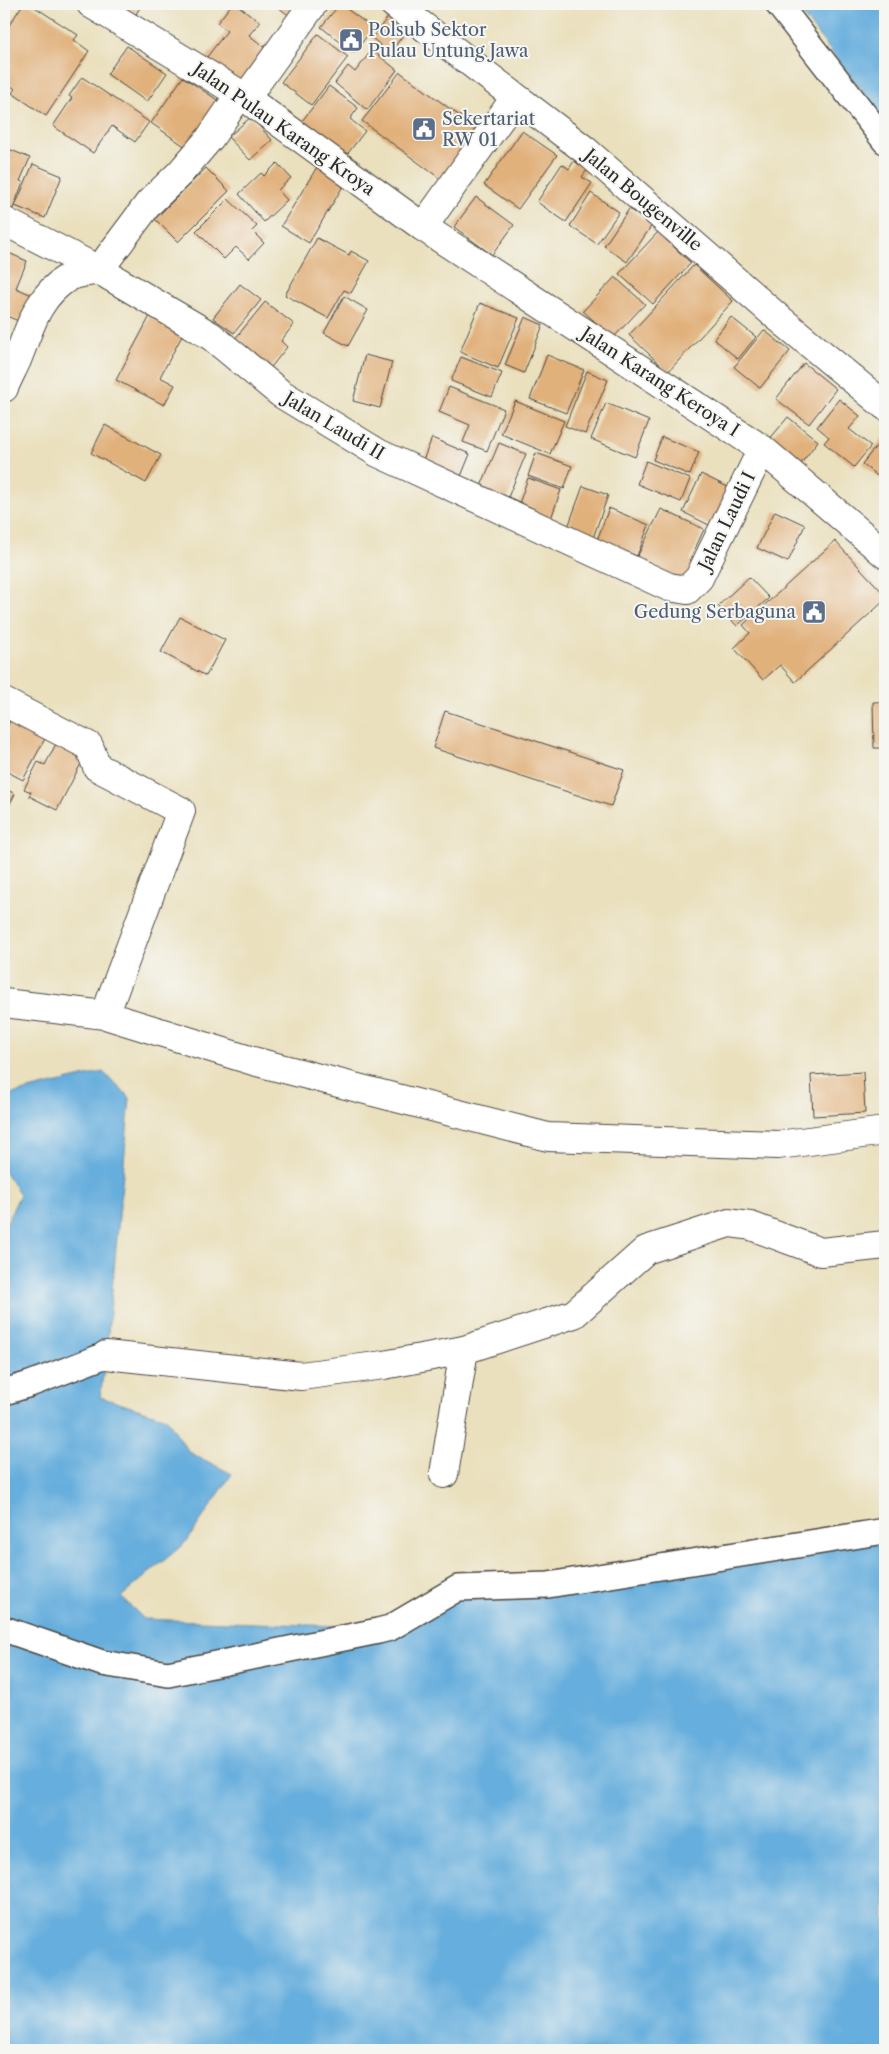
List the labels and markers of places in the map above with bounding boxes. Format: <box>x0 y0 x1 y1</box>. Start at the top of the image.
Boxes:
place label: Polsub Sektor Pulau Untung Jawa <box>368 19 529 62</box>
public building icon: Polsub Sektor Pulau Untung Jawa <box>338 27 364 53</box>
place label: Sekertariat RW 01 <box>442 108 536 151</box>
public building icon: Sekertariat RW 01 <box>411 116 437 142</box>
public building icon: Gedung Serbaguna <box>801 599 827 625</box>
place label: Gedung Serbaguna <box>634 601 796 623</box>

